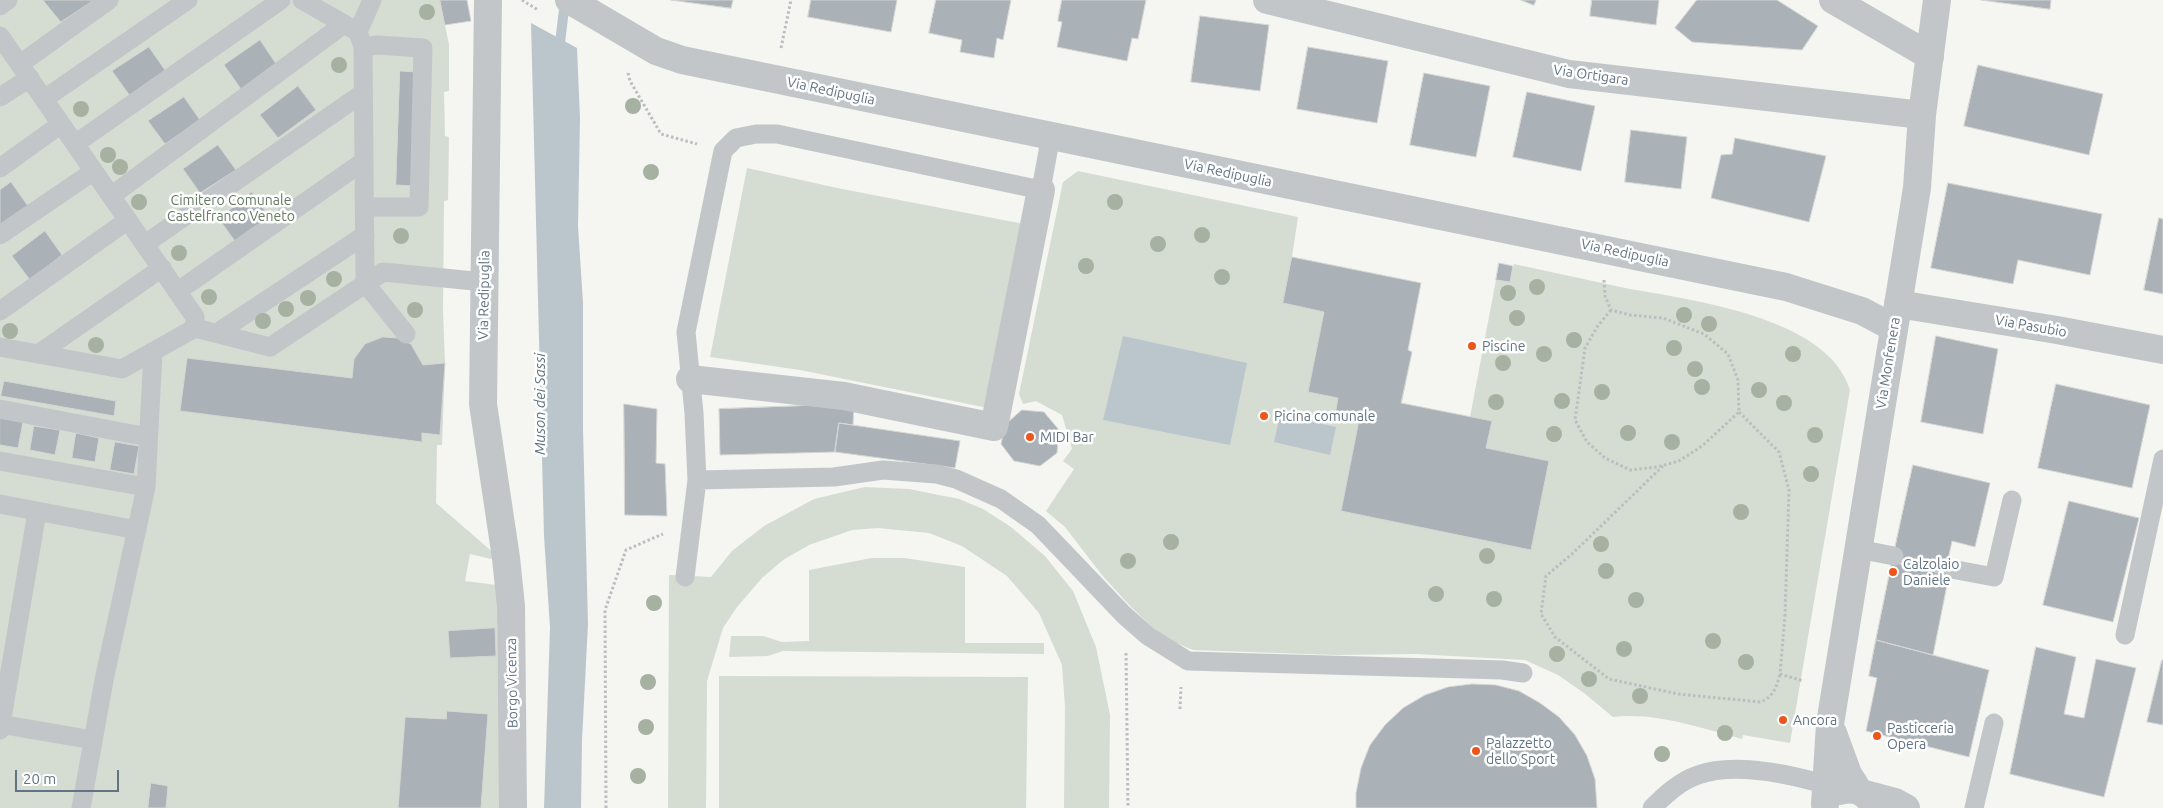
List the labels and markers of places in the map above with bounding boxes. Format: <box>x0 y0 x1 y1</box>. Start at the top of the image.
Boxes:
place label: Piscine <box>1482 338 1525 354</box>
marker: Piscine <box>1466 340 1478 352</box>
place label: Picina comunale <box>1274 408 1375 424</box>
marker: Picina comunale <box>1258 410 1270 422</box>
place label: MIDI Bar <box>1040 429 1094 445</box>
marker: MIDI Bar <box>1024 431 1036 443</box>
place label: Calzolaio Daniele <box>1903 556 1959 588</box>
marker: Calzolaio Daniele <box>1887 566 1899 578</box>
place label: Ancora <box>1793 712 1837 728</box>
marker: Ancora <box>1777 714 1789 726</box>
place label: Pasticceria Opera <box>1887 720 1954 752</box>
marker: Pasticceria Opera <box>1871 730 1883 742</box>
place label: Palazzetto dello Sport <box>1486 735 1555 768</box>
marker: Palazzetto dello Sport <box>1470 745 1482 757</box>

